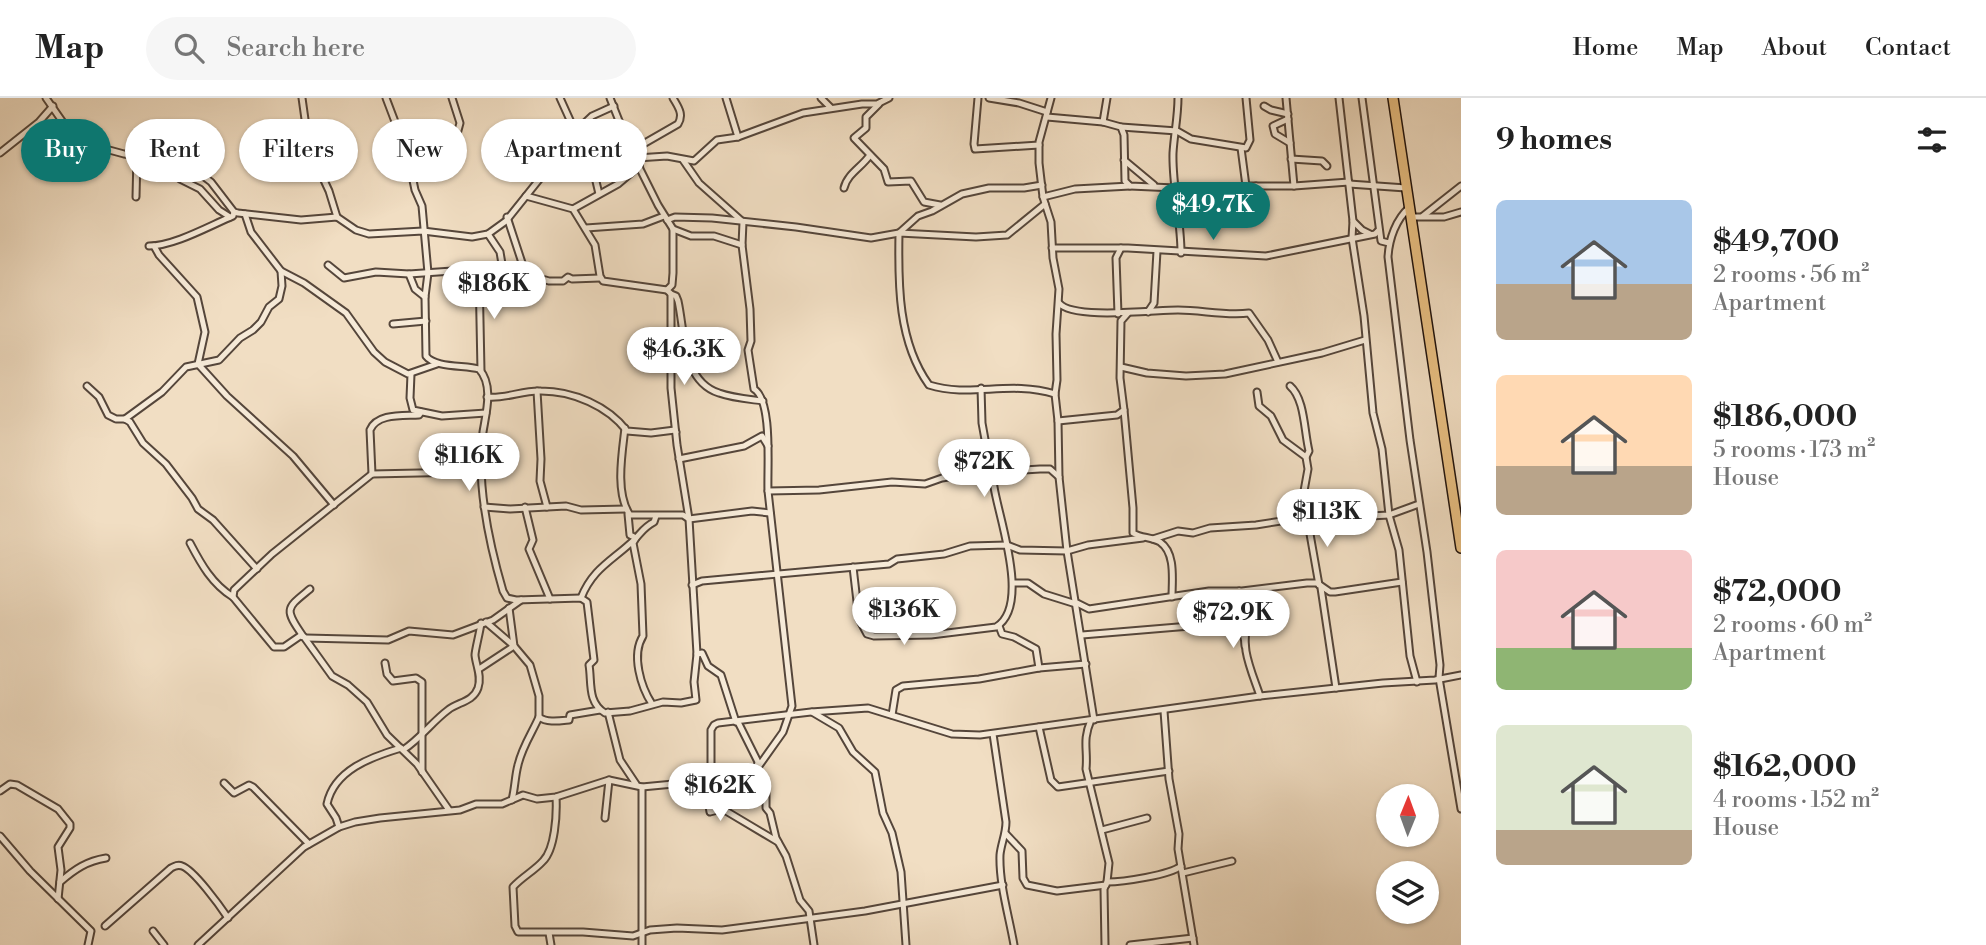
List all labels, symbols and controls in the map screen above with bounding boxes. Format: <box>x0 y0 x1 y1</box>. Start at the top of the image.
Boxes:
search box <box>146 17 636 80</box>
text: Map <box>35 28 104 69</box>
icon: search <box>170 29 208 67</box>
text: Search here <box>226 32 365 64</box>
text: Home <box>1573 33 1638 63</box>
text: Map <box>1676 33 1724 63</box>
text: About <box>1762 33 1827 63</box>
text: Contact <box>1865 33 1951 63</box>
chip: Buy <box>21 119 111 182</box>
chip: Rent <box>125 119 225 182</box>
chip: Filters <box>239 119 358 182</box>
chip: New <box>372 119 467 182</box>
chip: Apartment <box>481 119 647 182</box>
text: 9 homes <box>1496 121 1612 159</box>
icon: filters <box>1913 121 1951 159</box>
pin: $49.7K <box>1156 183 1270 242</box>
text: $49.7K <box>1172 191 1254 219</box>
text: $49,700 <box>1713 223 1839 261</box>
icon: home <box>1552 228 1636 312</box>
text: 2 rooms · 56 m² <box>1713 261 1869 289</box>
pin: $186K <box>445 262 543 321</box>
text: $186K <box>458 270 530 298</box>
text: Apartment <box>1713 289 1826 317</box>
pin: $46.3K <box>627 328 741 387</box>
text: $46.3K <box>643 336 725 364</box>
text: $186,000 <box>1713 398 1857 436</box>
icon: home <box>1552 403 1636 487</box>
pin: $116K <box>420 434 518 493</box>
text: 5 rooms · 173 m² <box>1713 436 1875 464</box>
pin: $72K <box>943 440 1025 499</box>
text: $116K <box>435 442 503 470</box>
text: $72K <box>954 448 1014 476</box>
text: House <box>1713 464 1779 492</box>
pin: $113K <box>1278 490 1376 549</box>
text: $113K <box>1293 498 1361 526</box>
text: $72,000 <box>1713 573 1841 611</box>
icon: home <box>1552 578 1636 662</box>
pin: $136K <box>855 588 953 647</box>
pin: $72.9K <box>1176 590 1290 650</box>
text: $136K <box>868 596 940 624</box>
text: $72.9K <box>1193 599 1273 627</box>
text: 2 rooms · 60 m² <box>1713 611 1872 639</box>
text: Apartment <box>1713 639 1826 667</box>
text: $162,000 <box>1713 748 1856 786</box>
icon: home <box>1552 753 1636 837</box>
pin: $162K <box>671 764 769 823</box>
text: $162K <box>684 772 756 800</box>
north arrow <box>1376 784 1438 847</box>
map controls <box>1376 784 1439 924</box>
text: 4 rooms · 152 m² <box>1713 786 1879 814</box>
text: House <box>1713 814 1779 842</box>
button: layers <box>1376 861 1439 924</box>

